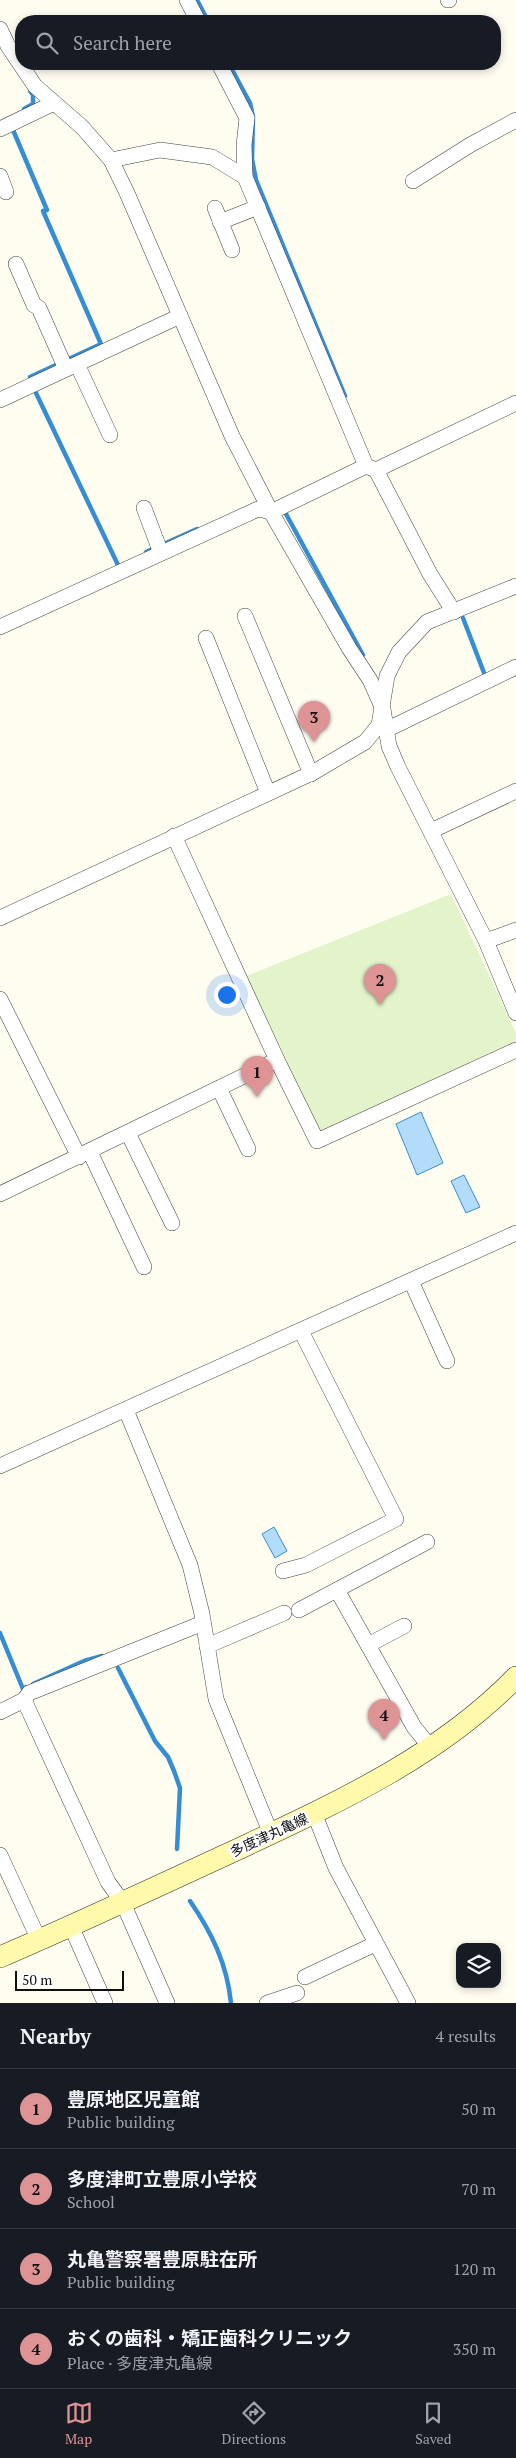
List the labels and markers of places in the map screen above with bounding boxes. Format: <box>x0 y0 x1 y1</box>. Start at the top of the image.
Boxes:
pin: 3 <box>298 701 330 742</box>
pin: 2 <box>364 964 396 1005</box>
pin: 1 <box>241 1056 273 1097</box>
pin: 4 <box>368 1699 400 1740</box>

